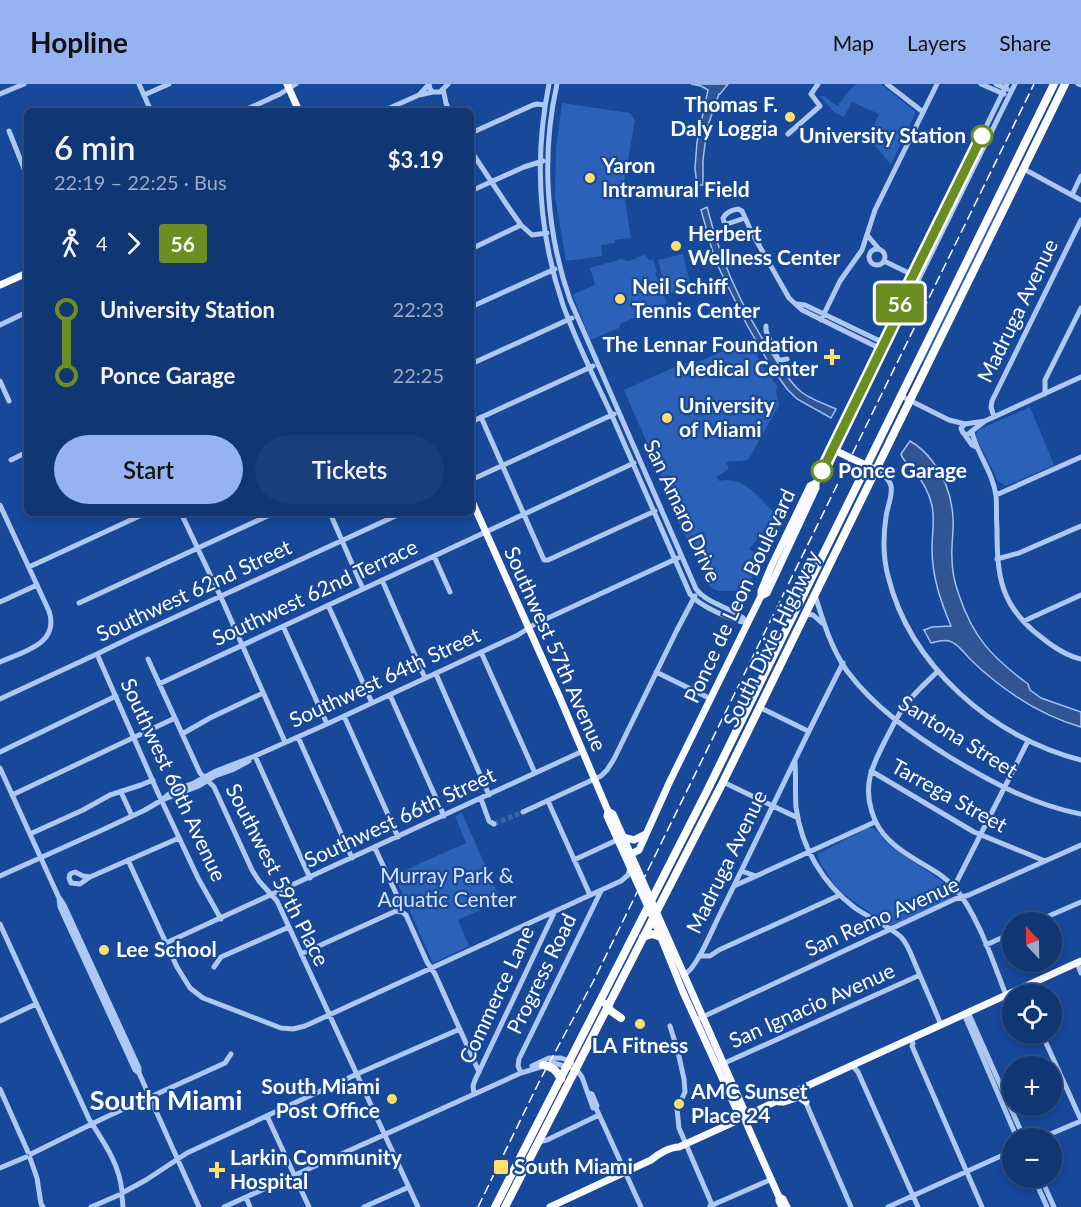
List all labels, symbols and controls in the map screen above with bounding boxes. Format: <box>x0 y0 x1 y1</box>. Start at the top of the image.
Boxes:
text: Hopline <box>30 25 128 59</box>
text: Map <box>833 30 874 55</box>
text: Layers <box>907 30 966 55</box>
text: Share <box>999 30 1051 55</box>
place label: Thomas F. Daly Loggia <box>670 91 778 140</box>
marker: Thomas F. Daly Loggia <box>783 110 797 124</box>
place label: University Station <box>799 122 966 147</box>
marker: University Station <box>971 125 993 147</box>
text: 6 min <box>54 127 135 167</box>
text: $3.19 <box>388 146 444 173</box>
place label: Yaron Intramural Field <box>601 152 750 201</box>
text: 22:19 – 22:25 · Bus <box>54 170 227 194</box>
marker: Yaron Intramural Field <box>583 171 597 185</box>
place label: Herbert Wellness Center <box>688 220 841 269</box>
icon: walk <box>54 227 87 260</box>
icon: forward <box>117 227 150 260</box>
text: 4 <box>96 231 108 255</box>
text: 56 <box>171 231 195 256</box>
street label: Madruga Avenue <box>971 235 1062 386</box>
marker: Herbert Wellness Center <box>669 239 683 253</box>
place label: Neil Schiff Tennis Center <box>632 273 760 322</box>
line badge: 56 <box>873 284 927 322</box>
text: 56 <box>888 291 912 316</box>
marker: Neil Schiff Tennis Center <box>613 292 627 306</box>
text: University Station <box>100 296 275 323</box>
text: 22:23 <box>393 297 444 321</box>
place label: The Lennar Foundation Medical Center <box>602 331 818 380</box>
marker: The Lennar Foundation Medical Center <box>823 348 841 366</box>
text: Ponce Garage <box>100 362 235 389</box>
text: 22:25 <box>393 363 444 387</box>
place label: University of Miami <box>679 392 776 441</box>
marker: University of Miami <box>660 411 674 425</box>
button: Start <box>54 435 243 504</box>
button: Tickets <box>255 435 444 504</box>
street label: San Amaro Drive <box>639 435 727 586</box>
place label: Ponce Garage <box>838 457 967 482</box>
marker: Ponce Garage <box>811 460 833 482</box>
street label: Ponce de Leon Boulevard <box>678 484 799 706</box>
street label: Southwest 62nd Street <box>92 533 295 646</box>
street label: Southwest 62nd Terrace <box>208 533 421 650</box>
street label: Southwest 57th Avenue <box>500 542 613 755</box>
street label: South Dixie Highway <box>717 546 824 731</box>
street label: Southwest 64th Street <box>285 621 484 732</box>
street label: Southwest 60th Avenue <box>116 674 232 885</box>
street label: Santona Street <box>895 689 1023 782</box>
street label: Tarrega Street <box>888 753 1012 837</box>
street label: Southwest 66th Street <box>300 761 499 872</box>
street label: Southwest 59th Place <box>221 779 335 970</box>
street label: Madruga Avenue <box>680 786 771 937</box>
park label: Murray Park & Aquatic Center <box>378 862 517 911</box>
street label: San Remo Avenue <box>801 871 962 961</box>
street label: Progress Road <box>501 909 581 1038</box>
north arrow <box>1002 912 1062 972</box>
map controls <box>1002 912 1062 1188</box>
street label: Commerce Lane <box>453 922 538 1067</box>
place label: Lee School <box>116 936 217 961</box>
marker: Lee School <box>97 943 111 957</box>
street label: San Ignacio Avenue <box>725 957 898 1052</box>
button: locate <box>1002 984 1062 1044</box>
marker: LA Fitness <box>633 1017 647 1031</box>
place label: LA Fitness <box>592 1032 688 1057</box>
button: + <box>1002 1056 1062 1116</box>
place label: South Miami Post Office <box>261 1073 380 1122</box>
place label: AMC Sunset Place 24 <box>690 1078 808 1127</box>
district label: South Miami <box>90 1083 242 1116</box>
marker: South Miami Post Office <box>385 1092 399 1106</box>
marker: AMC Sunset Place 24 <box>672 1097 686 1111</box>
button: − <box>1002 1128 1062 1188</box>
place label: Larkin Community Hospital <box>230 1144 403 1193</box>
place label: South Miami <box>514 1153 633 1178</box>
marker: South Miami <box>492 1158 510 1176</box>
marker: Larkin Community Hospital <box>208 1161 226 1179</box>

